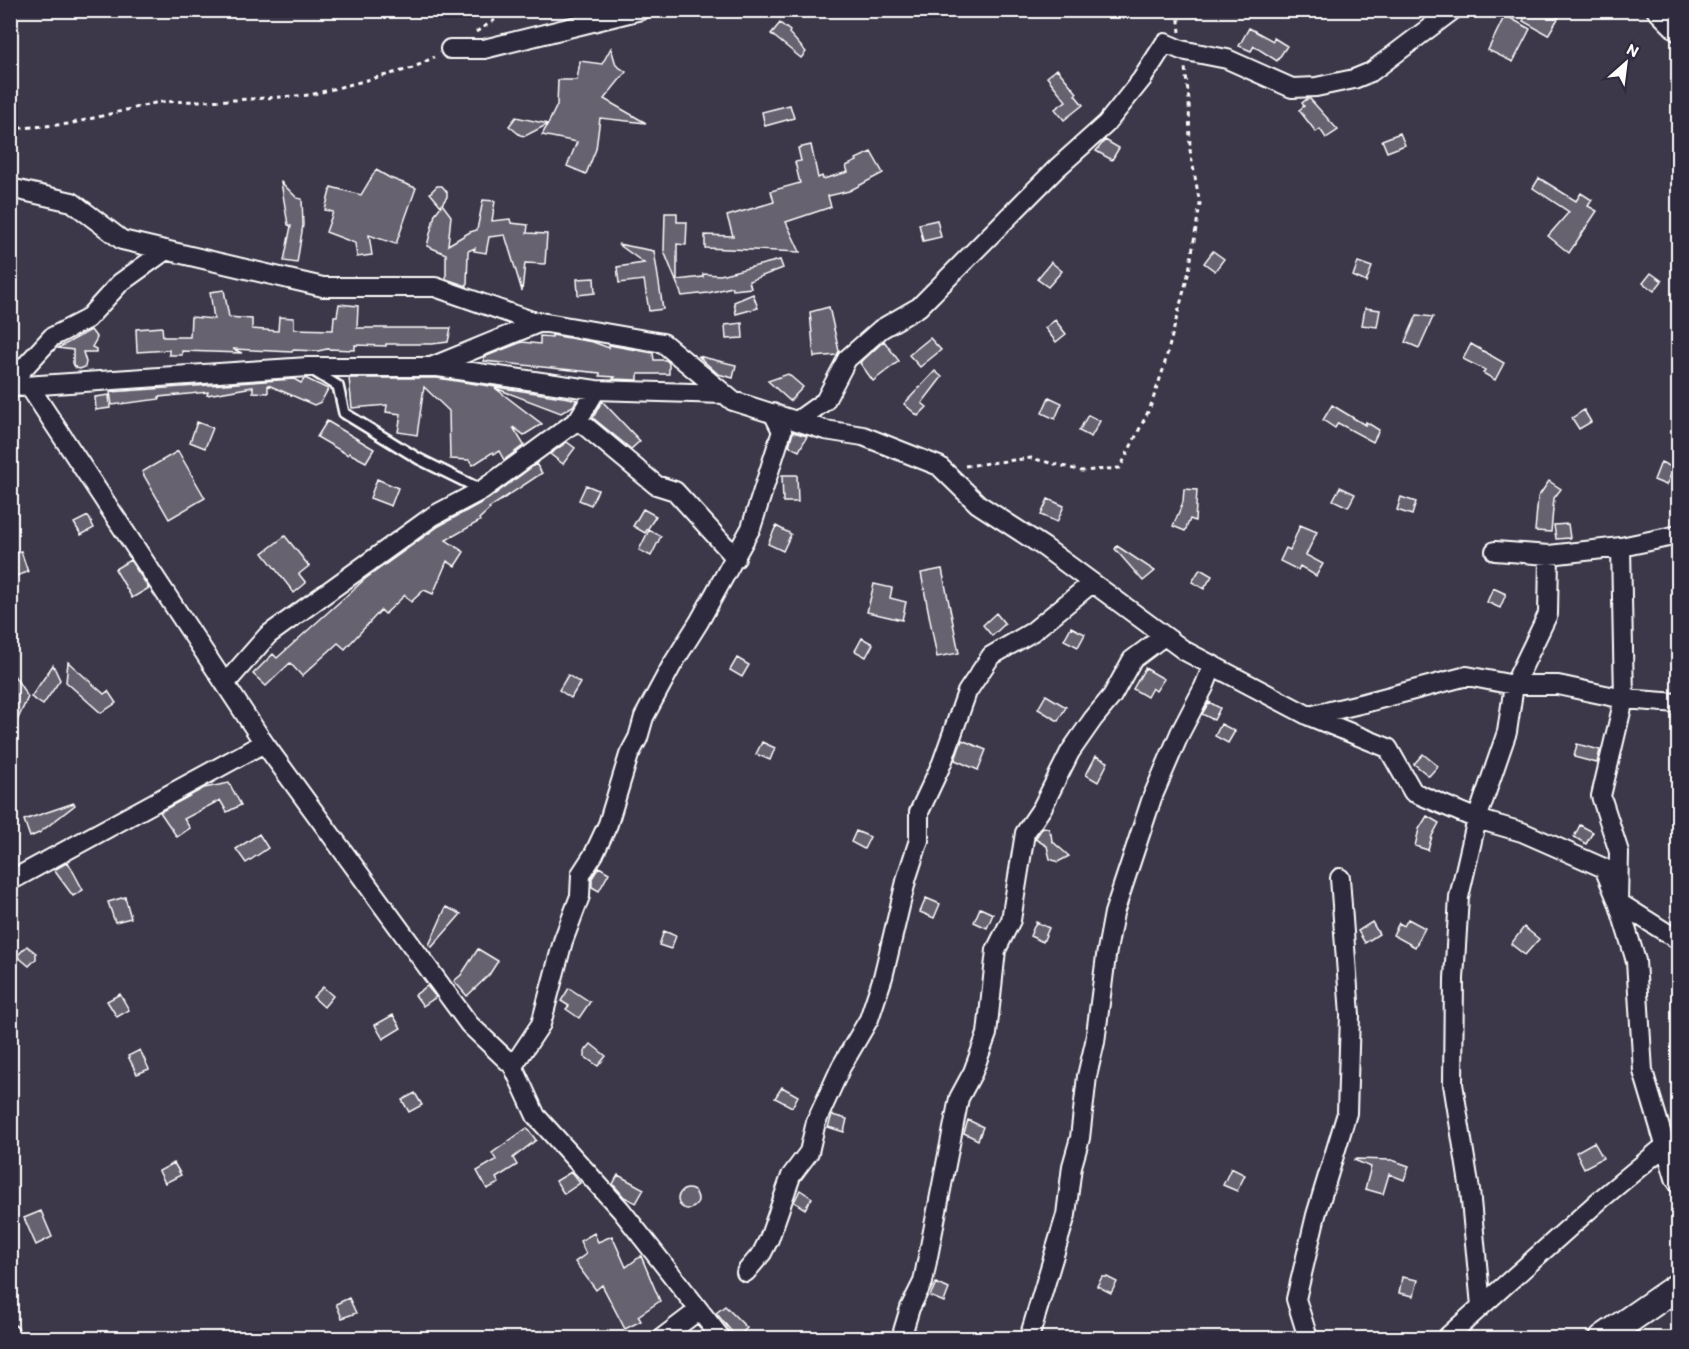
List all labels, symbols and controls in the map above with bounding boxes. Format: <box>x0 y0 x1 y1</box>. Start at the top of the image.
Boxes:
north arrow <box>1596 33 1656 93</box>
text: N <box>1624 39 1642 61</box>

